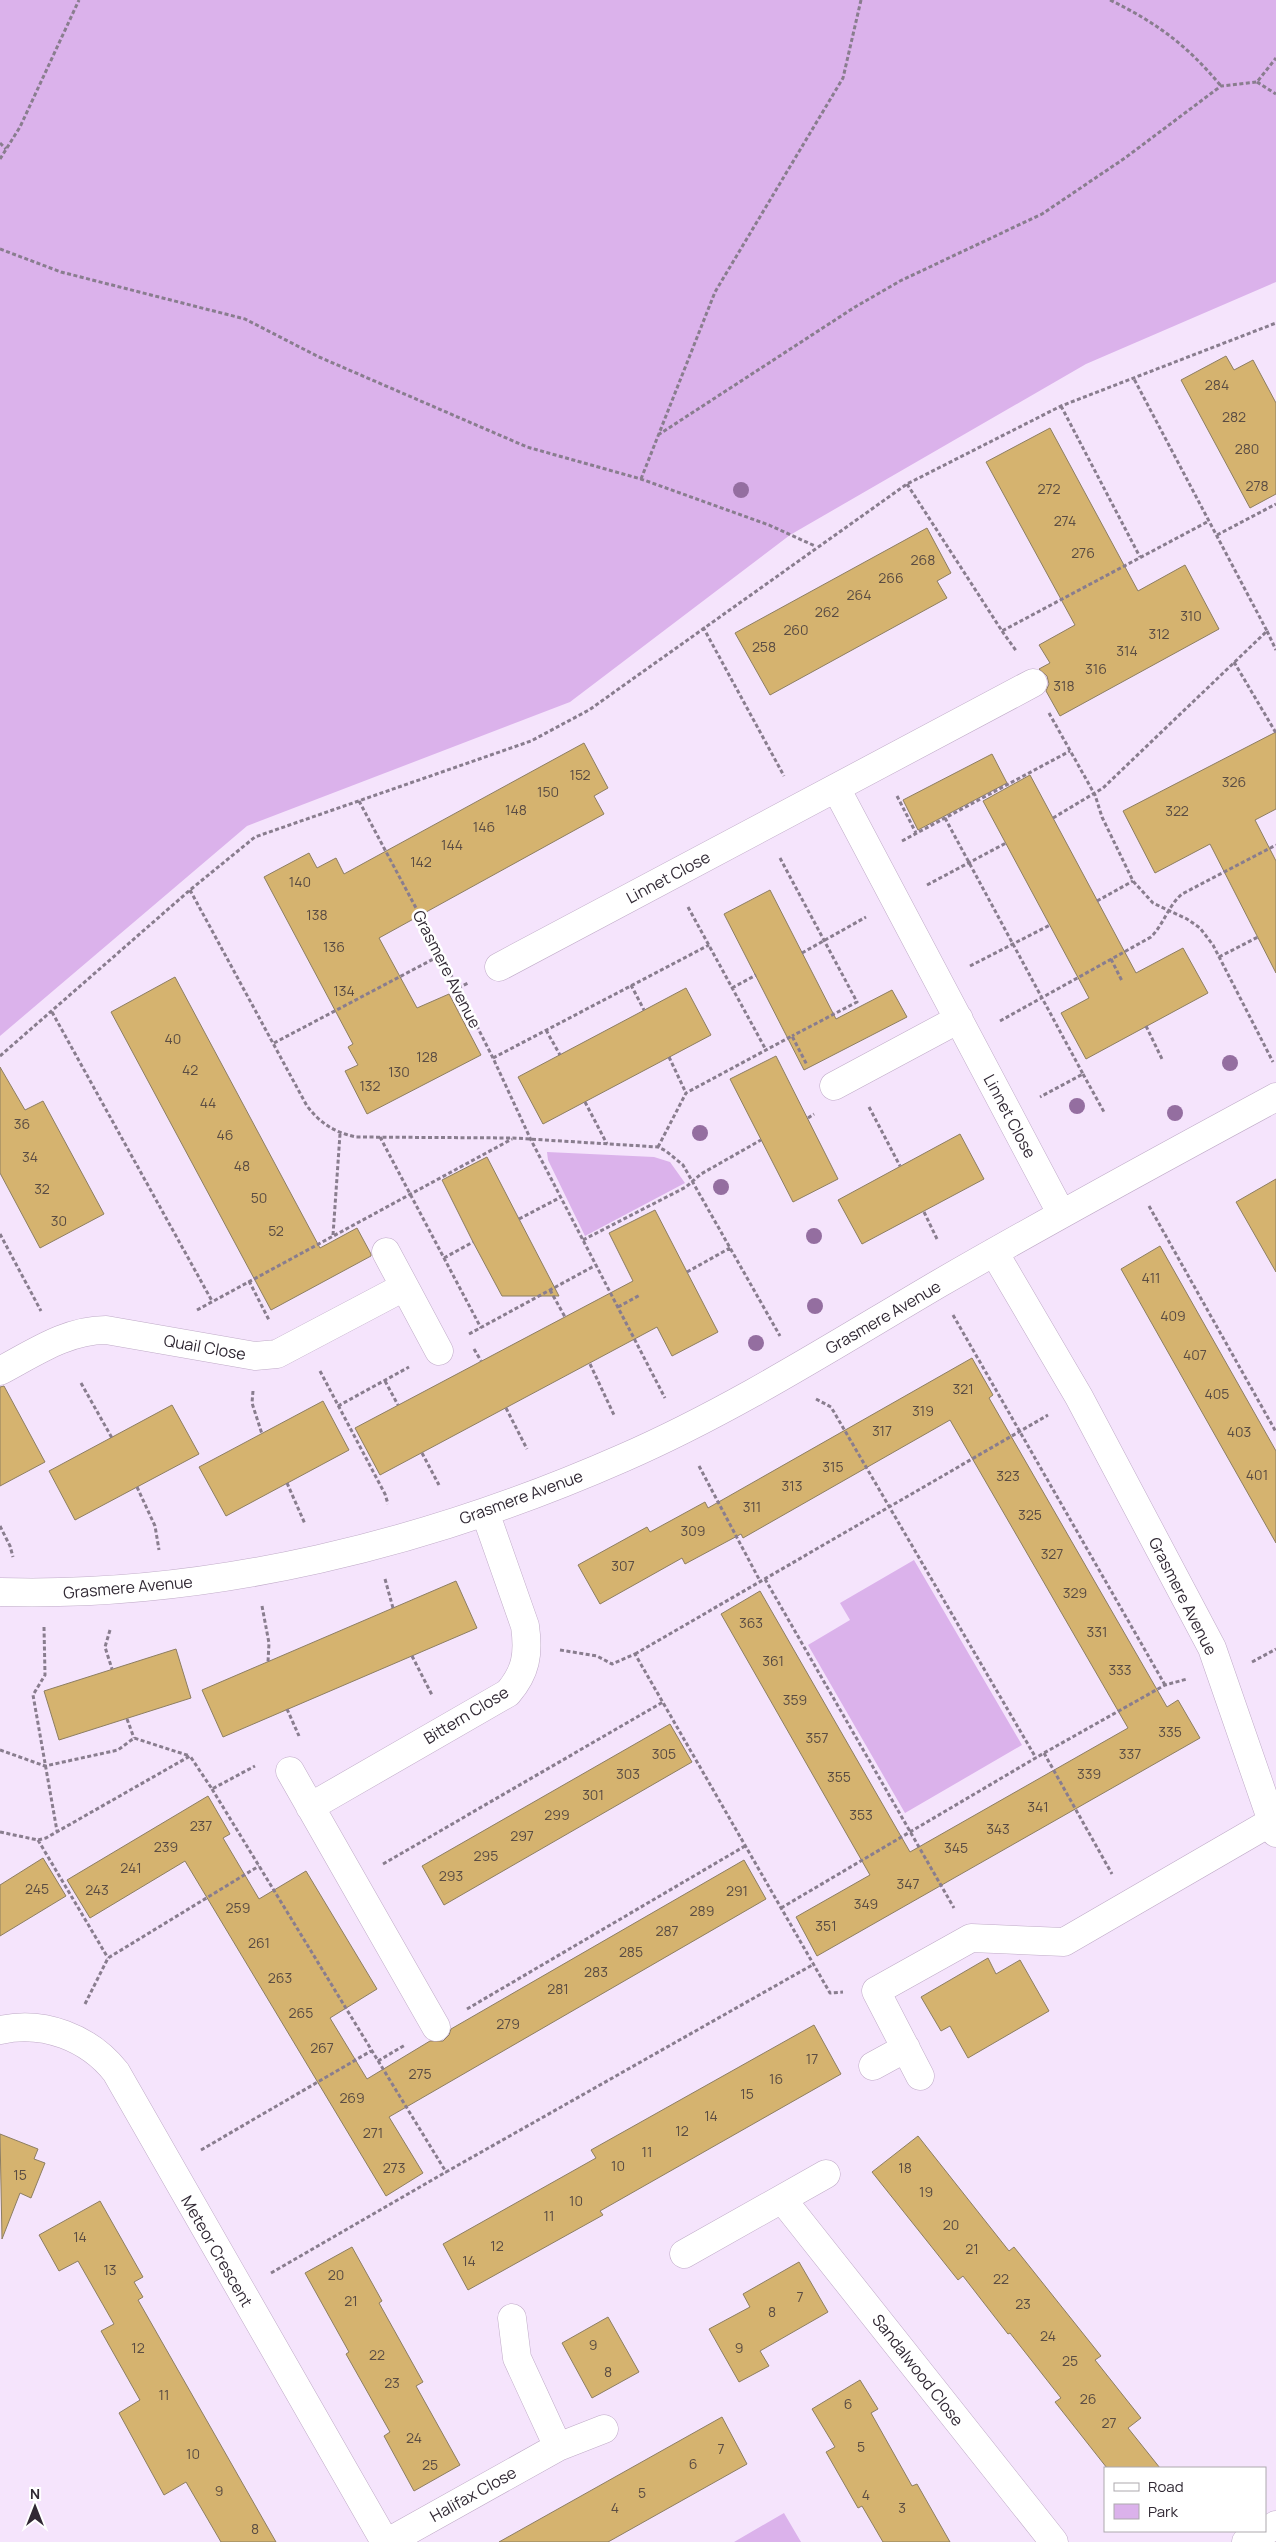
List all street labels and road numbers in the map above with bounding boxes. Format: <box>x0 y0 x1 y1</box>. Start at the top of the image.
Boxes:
street label: Linnet Close <box>622 846 714 908</box>
street label: Grasmere Avenue <box>408 906 486 1032</box>
street label: Linnet Close <box>979 1070 1041 1162</box>
street label: Grasmere Avenue <box>821 1275 945 1359</box>
street label: Quail Close <box>162 1329 248 1365</box>
street label: Grasmere Avenue <box>456 1464 586 1530</box>
street label: Grasmere Avenue <box>1144 1533 1222 1659</box>
street label: Grasmere Avenue <box>62 1570 194 1604</box>
street label: Bittern Close <box>419 1681 513 1749</box>
street label: Meteor Crescent <box>176 2191 258 2311</box>
street label: Sandalwood Close <box>867 2310 969 2430</box>
street label: Halifax Close <box>426 2461 520 2527</box>

